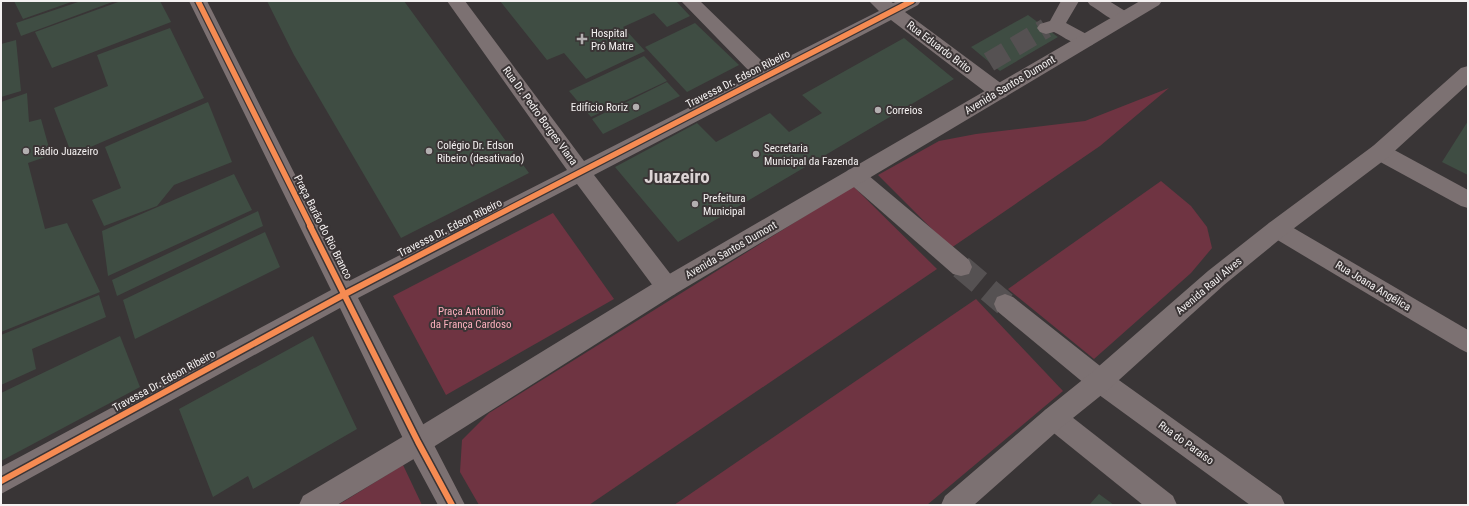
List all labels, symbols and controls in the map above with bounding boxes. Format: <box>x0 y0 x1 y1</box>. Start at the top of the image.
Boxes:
street label: Rua Eduardo Brito <box>904 18 974 76</box>
place label: Hospital Pró Matre <box>591 27 634 53</box>
marker: Hospital Pró Matre <box>576 33 588 45</box>
street label: Travessa Dr. Edson Ribeiro <box>684 47 793 111</box>
street label: Avenida Santos Dumont <box>962 53 1058 117</box>
street label: Rua Dr. Pedro Borges Viana <box>500 64 580 168</box>
place label: Edifício Roriz <box>571 101 628 114</box>
marker: Edifício Roriz <box>631 102 641 112</box>
place label: Correios <box>886 104 923 117</box>
marker: Correios <box>873 105 883 115</box>
place label: Colégio Dr. Edson Ribeiro (desativado) <box>437 139 524 165</box>
place label: Secretaria Municipal da Fazenda <box>764 142 858 168</box>
place label: Rádio Juazeiro <box>34 145 99 158</box>
marker: Rádio Juazeiro <box>21 146 31 156</box>
marker: Colégio Dr. Edson Ribeiro (desativado) <box>424 146 434 156</box>
marker: Secretaria Municipal da Fazenda <box>751 149 761 159</box>
district label: Juazeiro <box>644 165 710 188</box>
street label: Praça Barão do Rio Branco <box>291 173 355 282</box>
place label: Prefeitura Municipal <box>703 192 746 218</box>
street label: Travessa Dr. Edson Ribeiro <box>396 196 505 260</box>
marker: Prefeitura Municipal <box>690 199 700 209</box>
street label: Avenida Santos Dumont <box>683 219 779 281</box>
street label: Avenida Raul Alves <box>1173 255 1245 317</box>
street label: Rua Joana Angélica <box>1333 258 1413 314</box>
park label: Praça Antonílio da França Cardoso <box>430 305 512 331</box>
street label: Travessa Dr. Edson Ribeiro <box>111 347 218 415</box>
street label: Rua do Paraíso <box>1156 419 1217 468</box>

